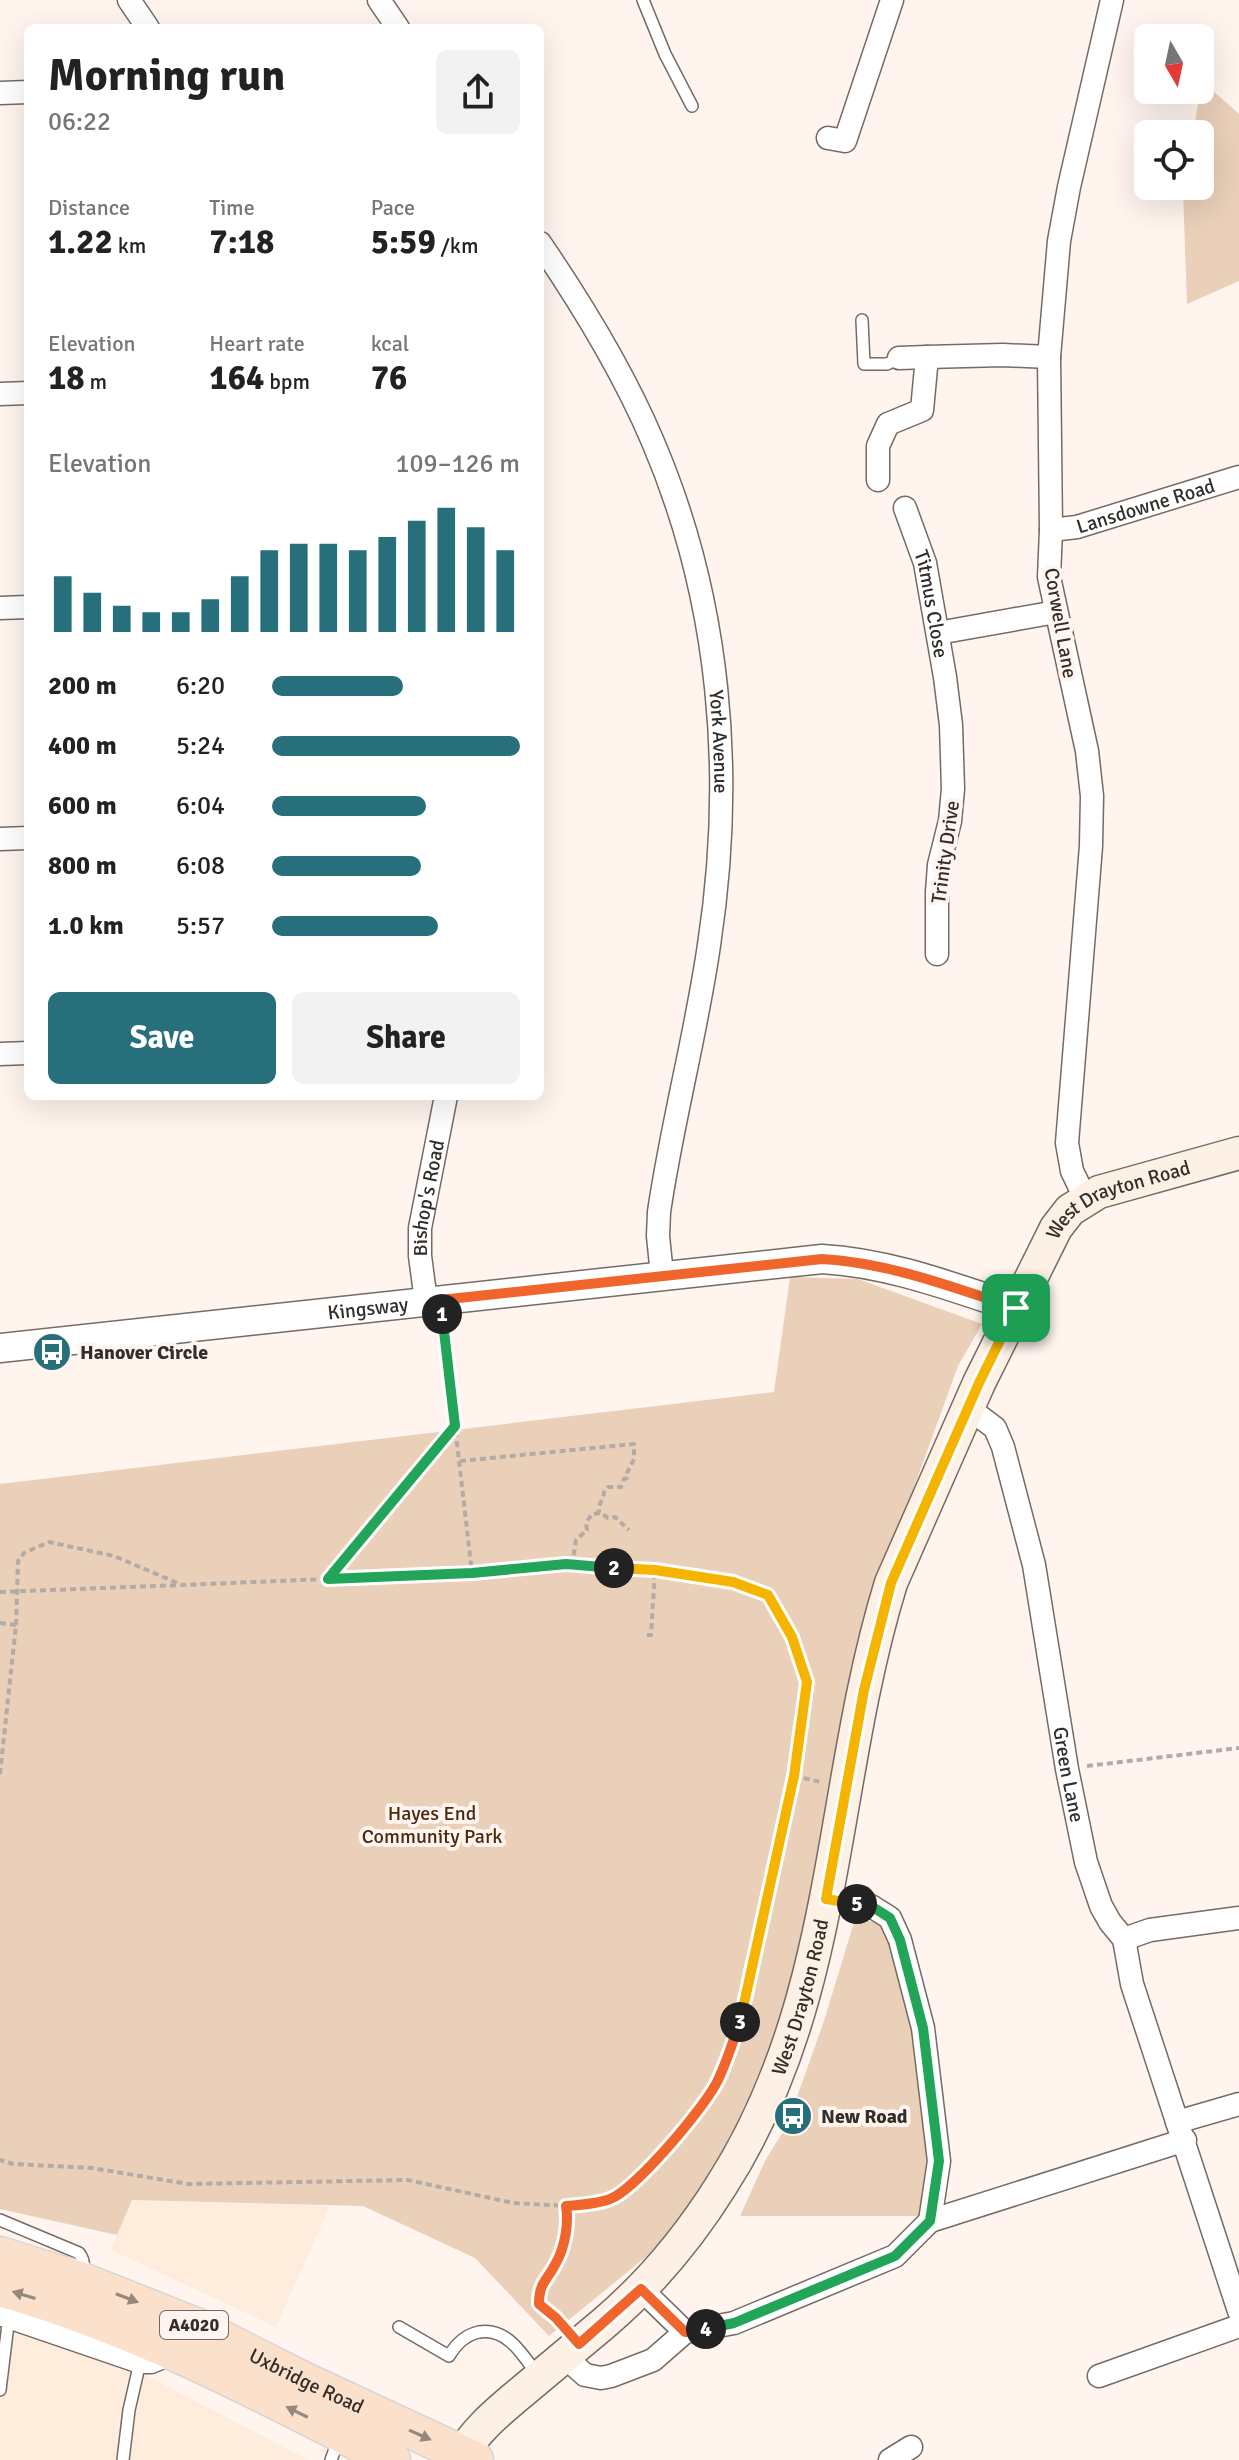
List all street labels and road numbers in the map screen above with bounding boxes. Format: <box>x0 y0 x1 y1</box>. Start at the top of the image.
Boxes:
street label: Lansdowne Road <box>1074 473 1218 539</box>
street label: Titmus Close <box>908 547 953 660</box>
street label: Corwell Lane <box>1039 566 1083 680</box>
street label: York Avenue <box>703 689 733 794</box>
street label: Trinity Drive <box>926 799 965 905</box>
street label: Bishop's Road <box>408 1138 450 1257</box>
street label: West Drayton Road <box>1041 1155 1193 1243</box>
street label: Kingsway <box>326 1292 410 1325</box>
street label: Green Lane <box>1047 1725 1090 1825</box>
street label: West Drayton Road <box>766 1917 834 2079</box>
road number: A4020 <box>160 2311 228 2339</box>
street label: Uxbridge Road <box>245 2343 368 2420</box>

